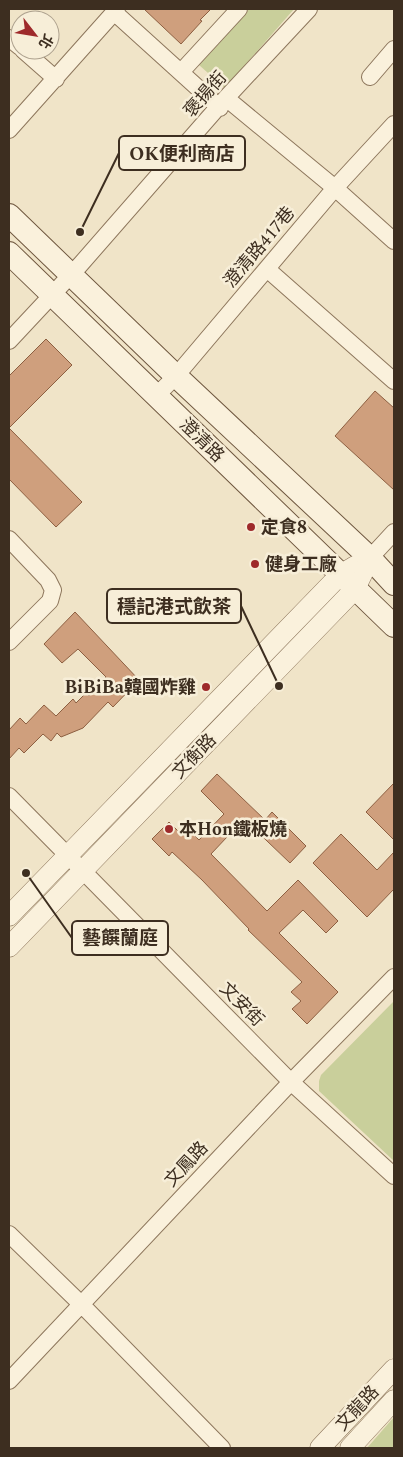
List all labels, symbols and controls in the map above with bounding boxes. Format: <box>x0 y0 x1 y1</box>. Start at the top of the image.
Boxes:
north arrow <box>10 10 60 60</box>
text: 北 <box>33 30 58 53</box>
street label: 褒揚街 <box>177 65 233 124</box>
callout: OK便利商店 <box>119 136 245 170</box>
text: OK便利商店 <box>129 140 235 169</box>
street label: 澄清路417巷 <box>217 201 302 294</box>
street label: 澄清路 <box>173 412 230 469</box>
place label: 定食8 <box>261 514 307 541</box>
marker: 定食8 <box>245 521 257 533</box>
place label: 健身工廠 <box>265 551 337 578</box>
marker: 健身工廠 <box>249 558 261 570</box>
callout: 穩記港式飲茶 <box>107 589 241 623</box>
text: 穩記港式飲茶 <box>117 593 231 622</box>
place label: BiBiBa韓國炸雞 <box>64 674 196 701</box>
marker: BiBiBa韓國炸雞 <box>200 681 212 693</box>
street label: 文衡路 <box>166 728 223 785</box>
place label: 本Hon鐵板燒 <box>179 816 287 843</box>
marker: 本Hon鐵板燒 <box>163 823 175 835</box>
callout: 藝饌蘭庭 <box>72 921 168 955</box>
text: 藝饌蘭庭 <box>82 924 158 953</box>
street label: 文安街 <box>213 976 270 1033</box>
street label: 文鳳路 <box>158 1135 215 1193</box>
street label: 文龍路 <box>329 1379 386 1437</box>

